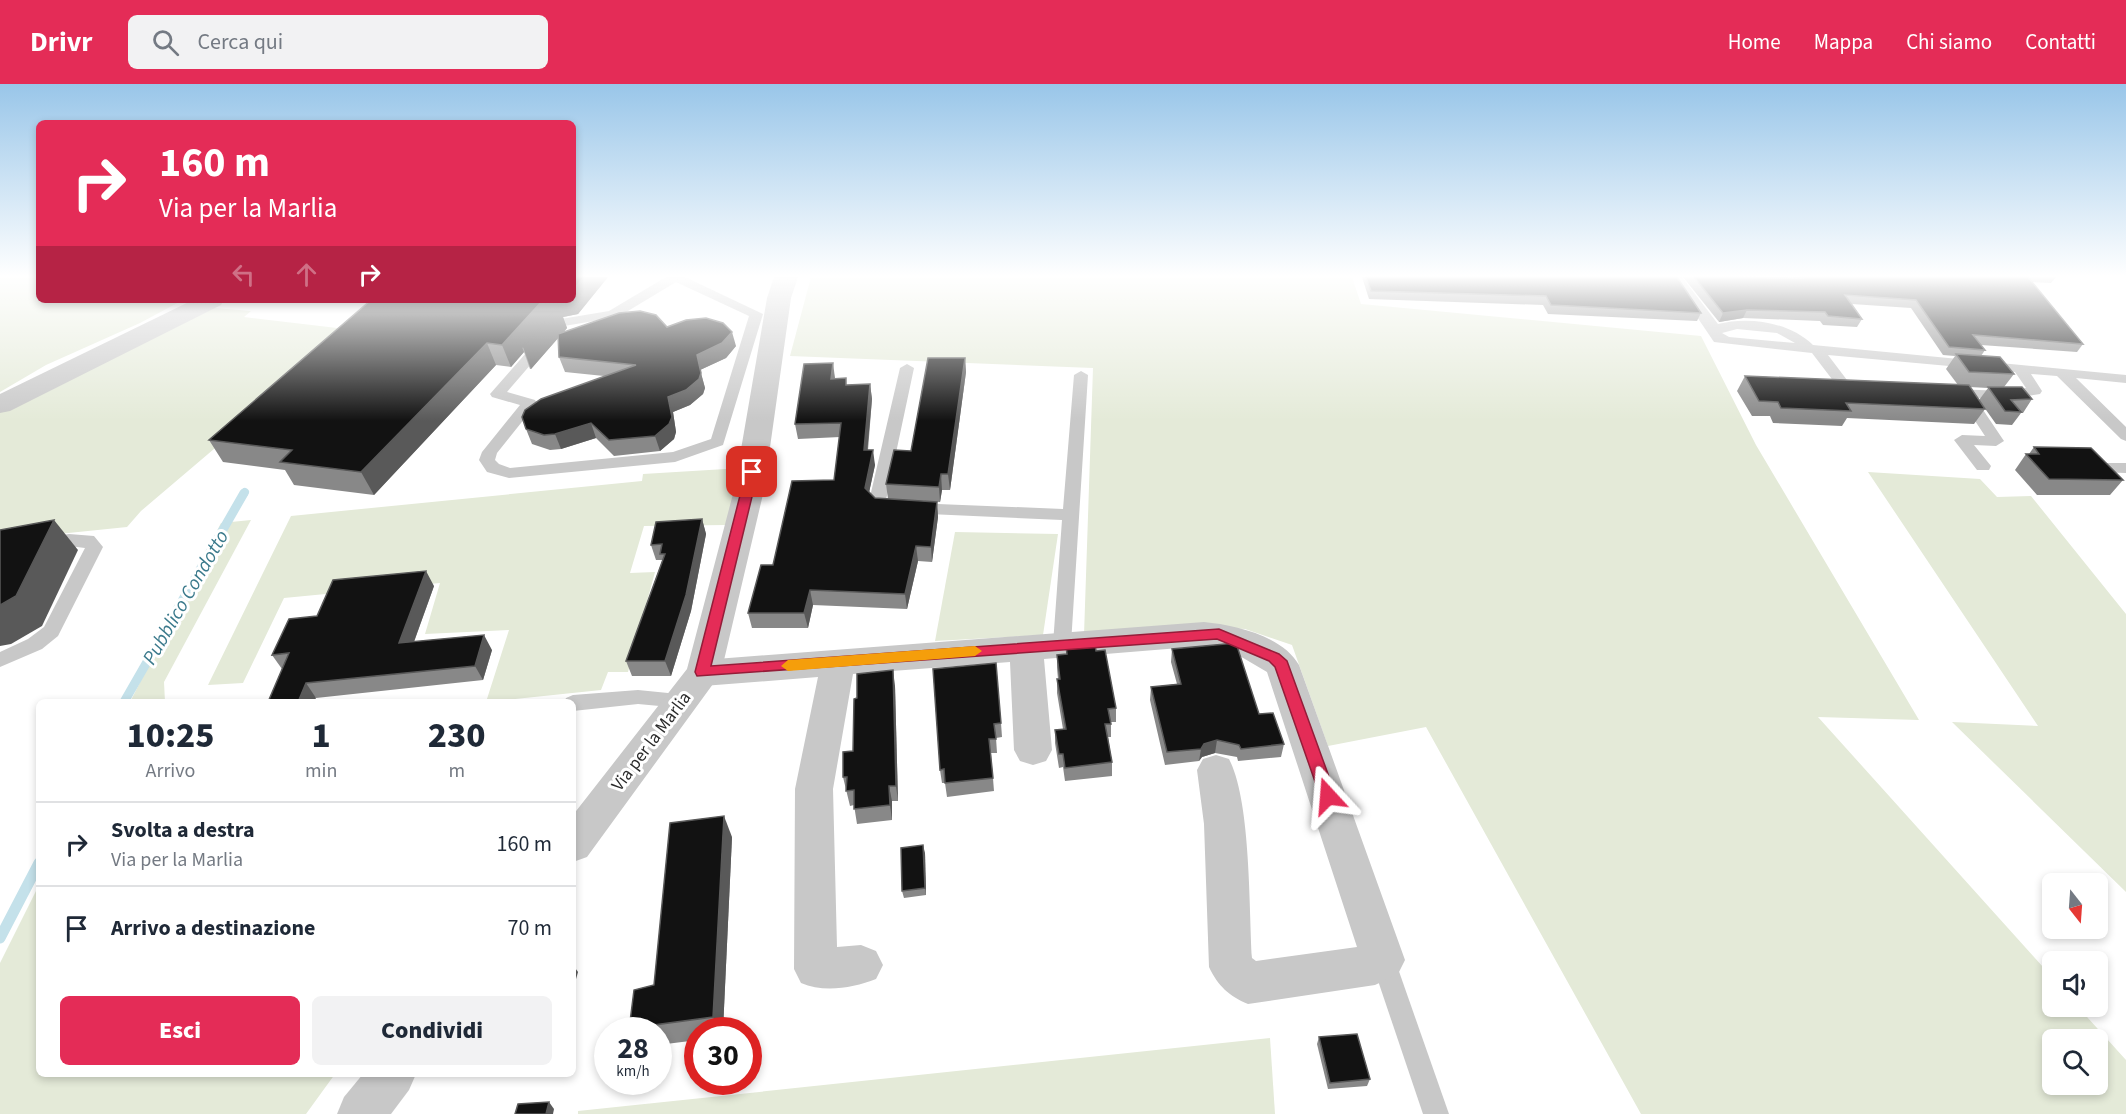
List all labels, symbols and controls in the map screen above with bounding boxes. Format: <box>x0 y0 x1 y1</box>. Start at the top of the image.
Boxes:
search box <box>128 15 548 69</box>
text: Drivr <box>30 22 92 62</box>
icon: search <box>149 26 182 59</box>
text: Cerca qui <box>197 26 283 58</box>
text: Home <box>1728 27 1781 57</box>
text: Mappa <box>1814 27 1873 57</box>
text: Chi siamo <box>1906 27 1992 57</box>
text: Contatti <box>2025 27 2096 57</box>
text: 160 m <box>159 133 270 193</box>
icon: right <box>60 144 138 222</box>
text: Via per la Marlia <box>159 189 337 228</box>
icon: left <box>227 258 260 291</box>
icon: ahead <box>290 258 323 291</box>
icon: right <box>353 258 386 291</box>
pin <box>726 446 777 497</box>
icon: arrive <box>735 455 768 488</box>
water label: Pubblico Condotto <box>136 525 236 670</box>
street label: Via per la Marlia <box>606 686 697 796</box>
text: 10:25 <box>126 710 215 761</box>
text: 1 <box>312 710 331 761</box>
text: 230 <box>428 710 486 761</box>
text: Arrivo <box>146 757 195 785</box>
text: min <box>305 757 337 785</box>
text: m <box>448 757 465 785</box>
position arrow <box>1296 764 1360 828</box>
text: Svolta a destra <box>111 814 255 846</box>
icon: right <box>60 828 93 861</box>
text: 160 m <box>497 828 552 860</box>
text: Via per la Marlia <box>111 846 243 874</box>
north arrow <box>2042 873 2108 939</box>
map controls <box>2042 873 2108 1095</box>
icon: arrive <box>60 912 93 945</box>
text: Arrivo a destinazione <box>111 912 316 944</box>
text: 70 m <box>507 912 552 944</box>
button: sound <box>2042 951 2108 1017</box>
button: Esci <box>60 996 300 1065</box>
button: Condividi <box>312 996 552 1065</box>
speed limit sign: 30 <box>684 1017 762 1095</box>
text: 28 <box>617 1027 649 1070</box>
button: search <box>2042 1029 2108 1095</box>
text: km/h <box>616 1061 650 1082</box>

